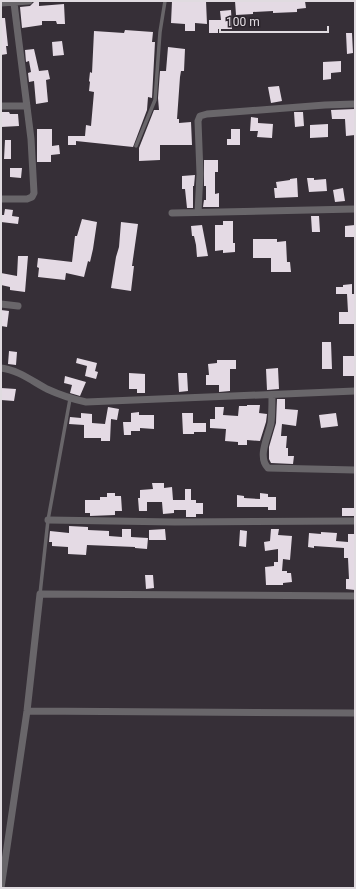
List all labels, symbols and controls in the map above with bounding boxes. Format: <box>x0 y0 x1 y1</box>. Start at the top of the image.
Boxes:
scale bar <box>220 8 328 34</box>
text: 100 m <box>226 15 260 29</box>

